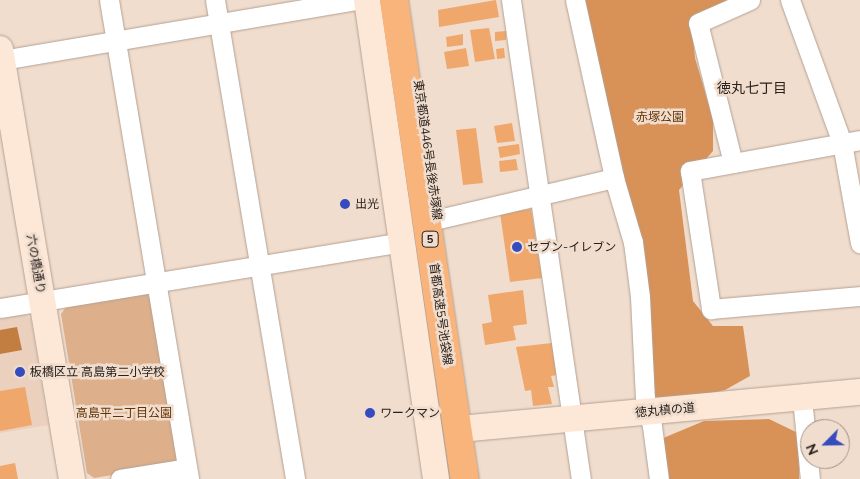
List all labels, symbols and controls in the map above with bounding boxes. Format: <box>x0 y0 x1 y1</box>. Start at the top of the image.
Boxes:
street label: 東京都道446号長後赤塚線 <box>411 79 445 221</box>
district label: 徳丸七丁目 <box>717 80 787 96</box>
park label: 赤塚公園 <box>636 110 684 124</box>
place label: 出光 <box>355 197 379 211</box>
marker: 出光 <box>339 198 351 210</box>
road number: 5 <box>421 230 439 248</box>
street label: 六の橋通り <box>24 233 48 295</box>
place label: セブン-イレブン <box>527 240 616 254</box>
marker: セブン-イレブン <box>511 241 523 253</box>
street label: 首都高速5号池袋線 <box>427 262 455 366</box>
place label: 板橋区立 高島第二小学校 <box>30 365 165 379</box>
marker: 板橋区立 高島第二小学校 <box>14 366 26 378</box>
street label: 徳丸槙の道 <box>634 400 696 420</box>
park label: 高島平二丁目公園 <box>76 406 172 420</box>
place label: ワークマン <box>380 406 440 420</box>
marker: ワークマン <box>364 407 376 419</box>
north arrow <box>800 419 850 469</box>
text: N <box>802 441 822 458</box>

